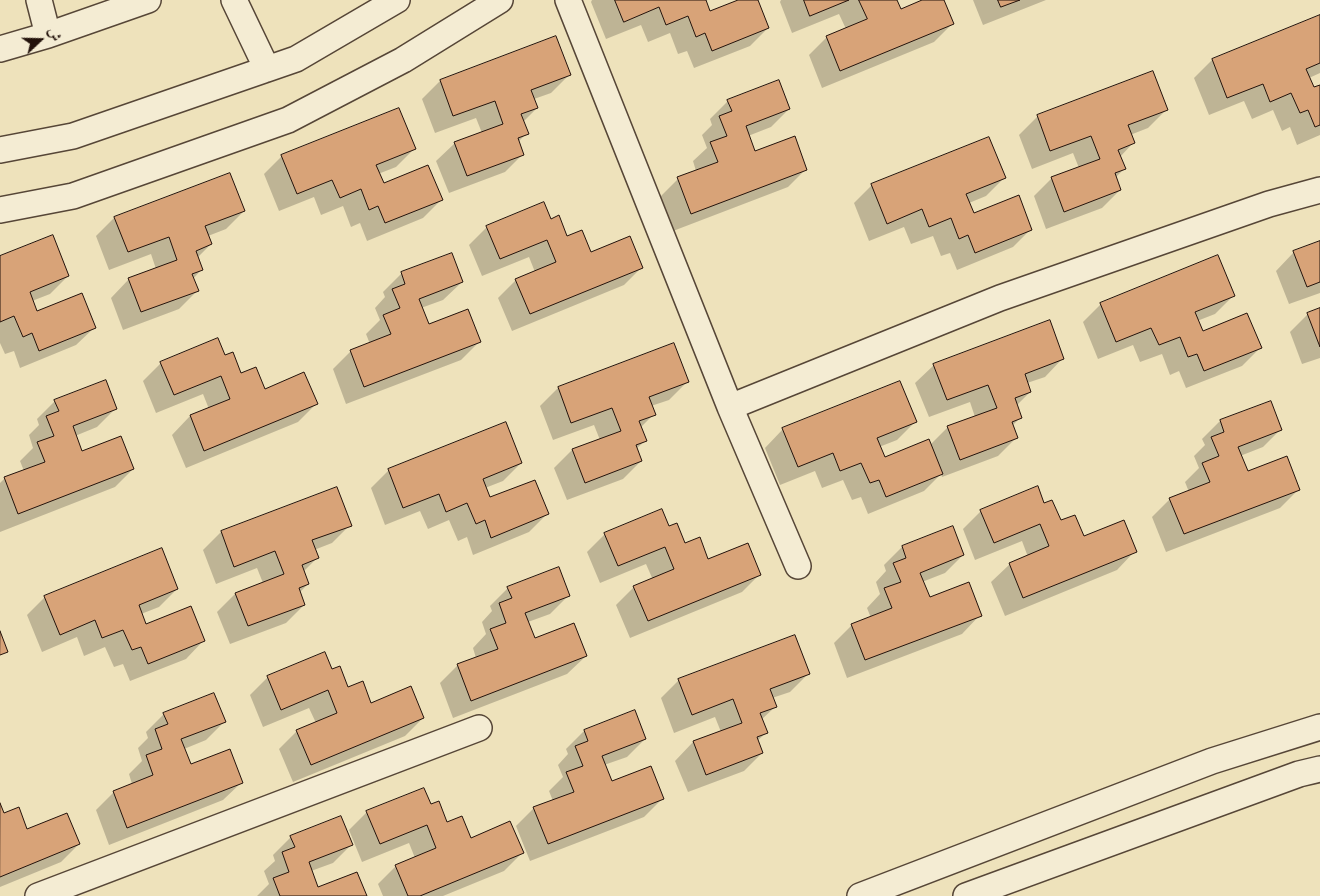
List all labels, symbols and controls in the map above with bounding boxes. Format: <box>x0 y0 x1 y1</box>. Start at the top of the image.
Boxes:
north arrow <box>15 15 65 65</box>
text: ش <box>43 25 65 44</box>

